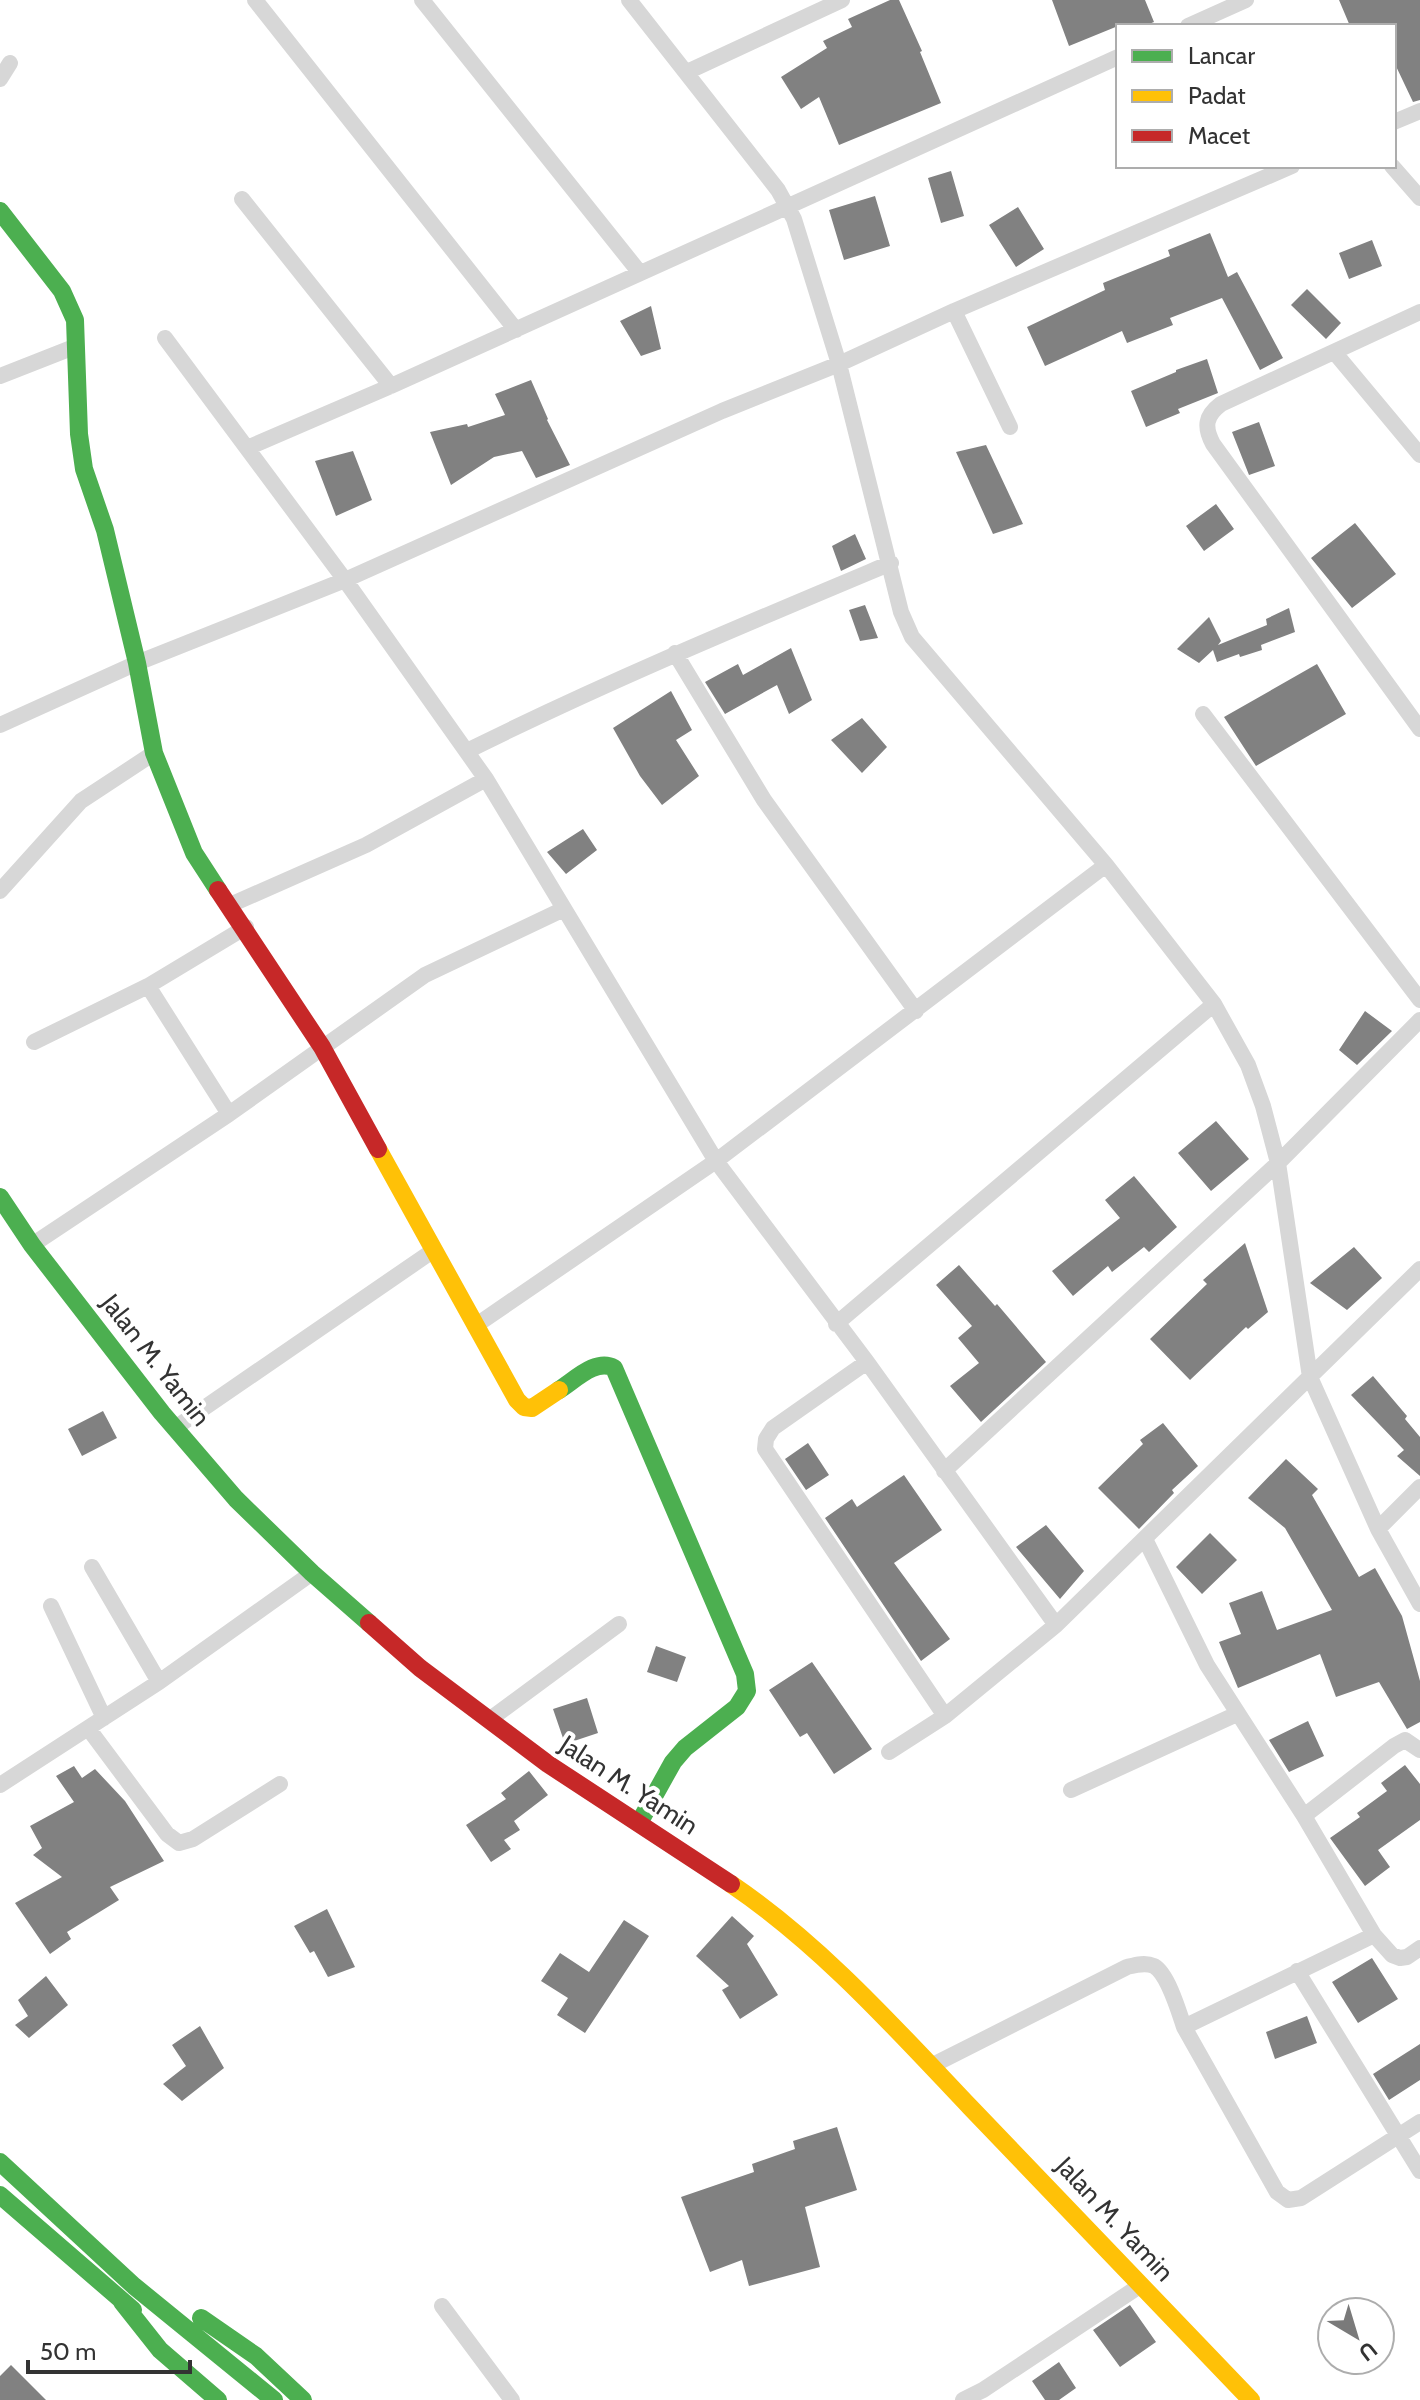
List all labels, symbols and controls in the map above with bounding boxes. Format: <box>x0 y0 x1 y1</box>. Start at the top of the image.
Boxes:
legend <box>1116 24 1396 168</box>
text: Lancar <box>1188 41 1255 70</box>
text: Padat <box>1188 81 1246 110</box>
text: Macet <box>1188 121 1250 150</box>
street label: Jalan M. Yamin <box>94 1287 217 1432</box>
street label: Jalan M. Yamin <box>553 1728 704 1842</box>
street label: Jalan M. Yamin <box>1049 2149 1181 2288</box>
north arrow <box>1316 2296 1396 2376</box>
scale bar <box>28 2324 190 2374</box>
text: U <box>1353 2336 1383 2367</box>
text: 50 m <box>40 2337 96 2366</box>

